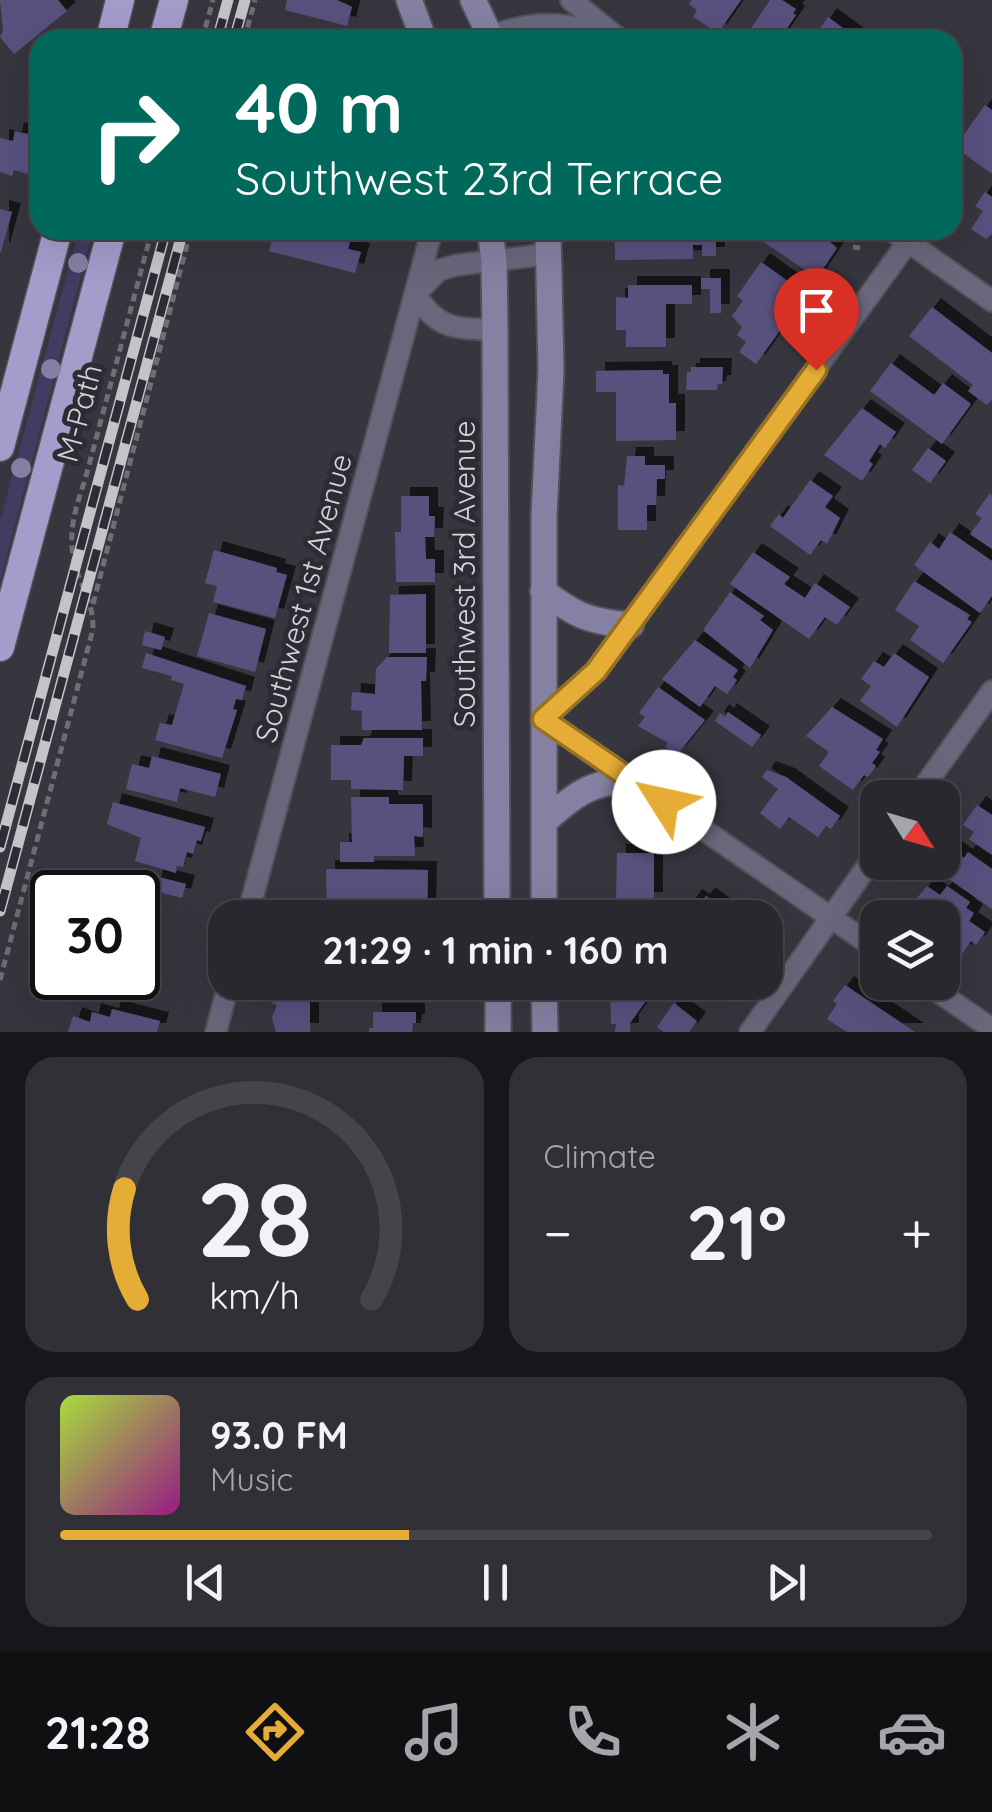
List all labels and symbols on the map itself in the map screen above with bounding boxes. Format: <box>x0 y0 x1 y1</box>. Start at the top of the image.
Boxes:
pin <box>774 268 859 371</box>
street label: M-Path <box>48 360 110 466</box>
street label: Southwest 3rd Avenue <box>445 421 483 727</box>
street label: Southwest 1st Avenue <box>246 449 360 747</box>
position arrow <box>612 750 716 854</box>
north arrow <box>860 780 960 880</box>
speed limit sign: 30 <box>30 870 160 1000</box>

